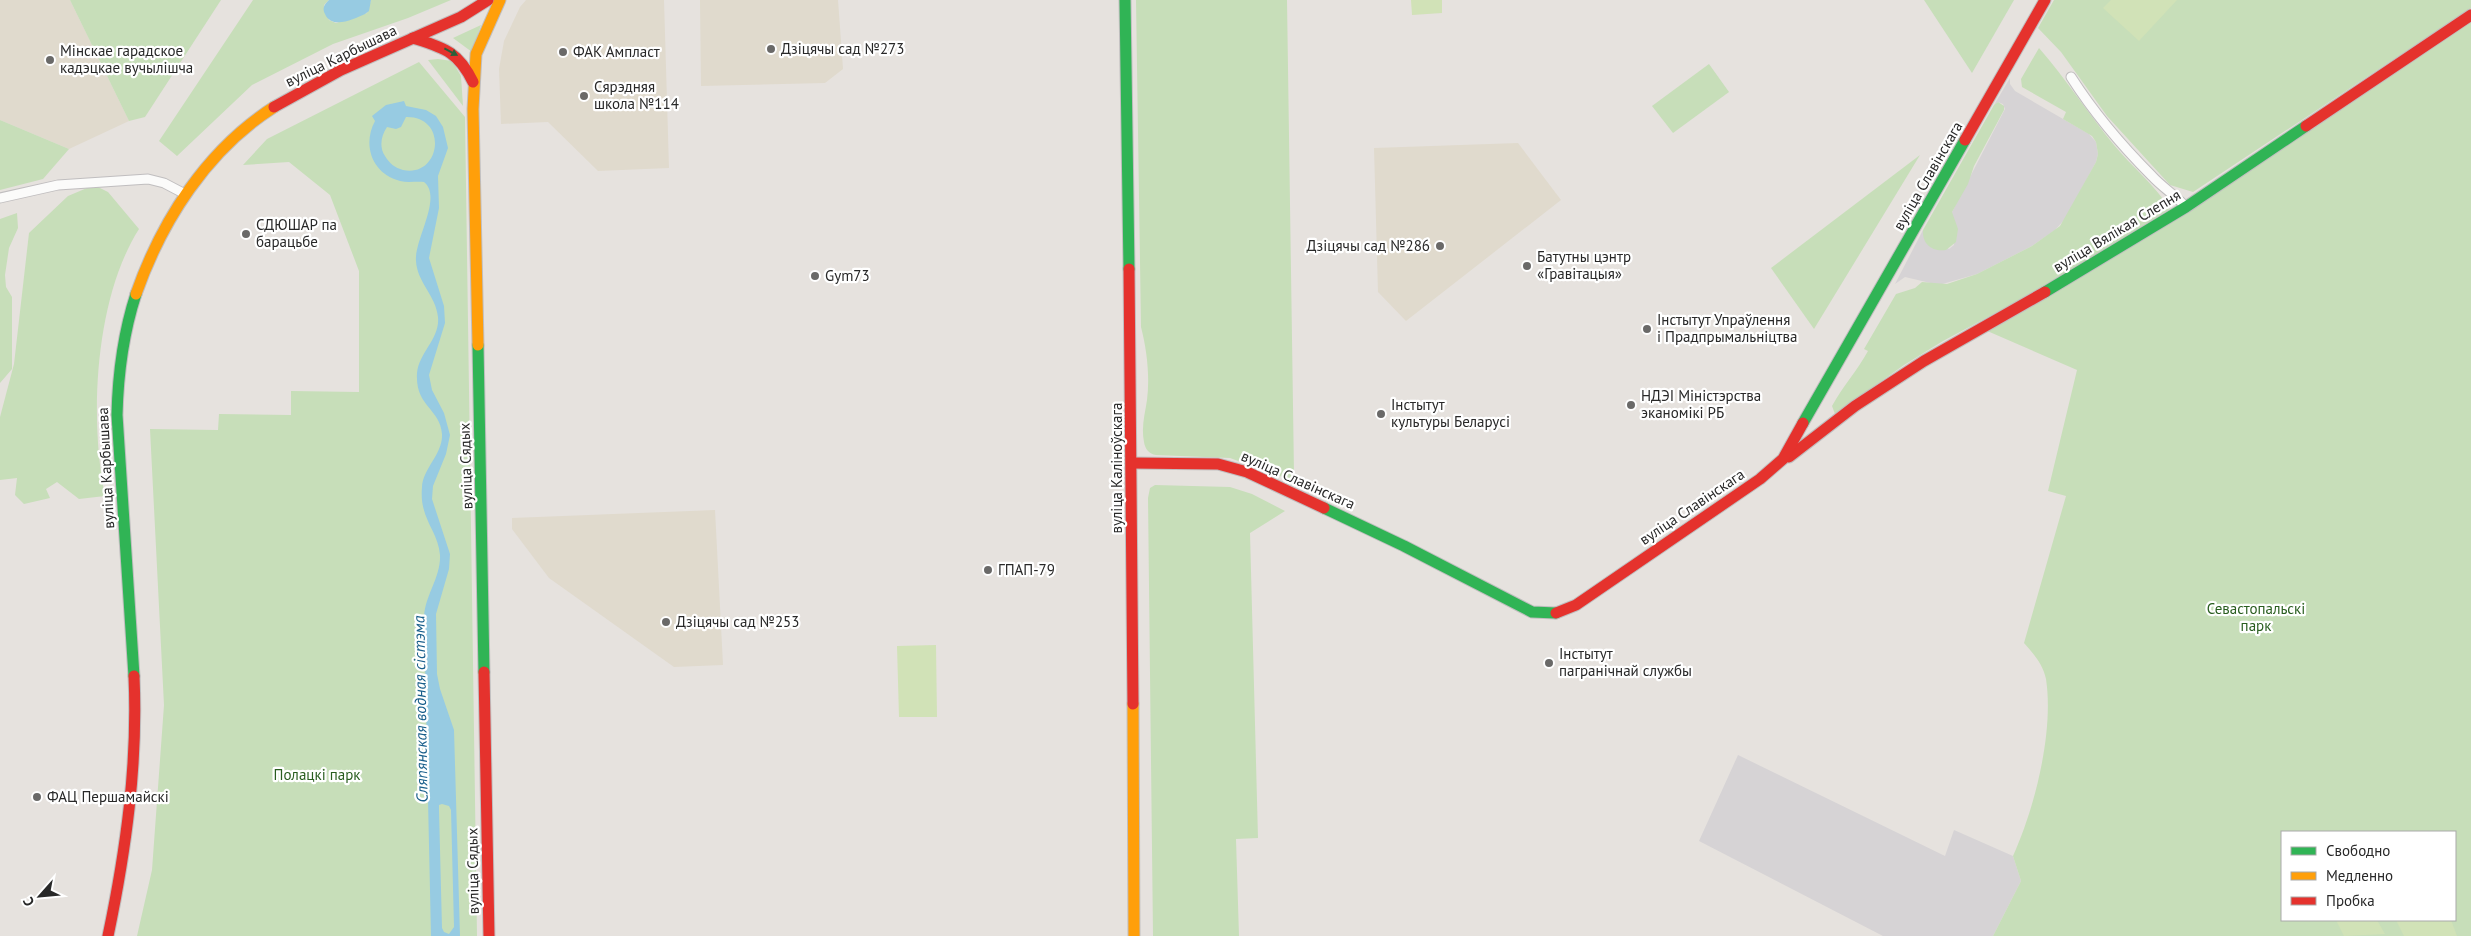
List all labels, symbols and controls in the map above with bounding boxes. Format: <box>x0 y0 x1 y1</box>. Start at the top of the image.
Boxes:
street label: вуліца Карбышава <box>282 20 400 91</box>
place label: Дзіцячы сад №273 <box>781 39 904 58</box>
place label: Мінскае гарадское кадэцкае вучылішча <box>60 41 193 77</box>
place label: ФАК Ампласт <box>573 42 660 61</box>
marker: Дзіцячы сад №273 <box>765 43 777 55</box>
marker: ФАК Ампласт <box>557 46 569 58</box>
one-way arrow <box>444 48 458 57</box>
marker: Мінскае гарадское кадэцкае вучылішча <box>44 54 56 66</box>
place label: Сярэдняя школа №114 <box>594 77 679 113</box>
marker: Сярэдняя школа №114 <box>578 90 590 102</box>
street label: вуліца Славінскага <box>1889 118 1966 234</box>
street label: вуліца Вялікая Слепня <box>2050 185 2184 276</box>
place label: СДЮШАР па барацьбе <box>256 215 337 251</box>
marker: СДЮШАР па барацьбе <box>240 228 252 240</box>
place label: Дзіцячы сад №286 <box>1307 236 1430 255</box>
marker: Дзіцячы сад №286 <box>1434 240 1446 252</box>
place label: Батутны цэнтр «Гравітацыя» <box>1537 247 1631 283</box>
marker: Батутны цэнтр «Гравітацыя» <box>1521 260 1533 272</box>
place label: Gym73 <box>825 266 870 285</box>
marker: Gym73 <box>809 270 821 282</box>
place label: Інстытут Упраўлення і Прадпрымальніцтва <box>1657 310 1797 346</box>
marker: Інстытут Упраўлення і Прадпрымальніцтва <box>1641 323 1653 335</box>
place label: НДЭІ Міністэрства эканомікі РБ <box>1641 386 1761 422</box>
place label: Інстытут культуры Беларусі <box>1391 395 1510 431</box>
marker: НДЭІ Міністэрства эканомікі РБ <box>1625 399 1637 411</box>
street label: вуліца Каліноўскага <box>1107 403 1126 533</box>
street label: вуліца Карбышава <box>93 407 118 529</box>
marker: Інстытут культуры Беларусі <box>1375 408 1387 420</box>
street label: вуліца Сядых <box>454 422 477 510</box>
street label: вуліца Славінскага <box>1238 446 1358 513</box>
street label: вуліца Славінскага <box>1636 464 1748 549</box>
place label: ГПАП-79 <box>998 560 1055 579</box>
marker: ГПАП-79 <box>982 564 994 576</box>
park label: Севастопальскі парк <box>2207 599 2305 635</box>
place label: Дзіцячы сад №253 <box>676 612 799 631</box>
water label: Сляпянская водная сістэма <box>408 615 432 803</box>
marker: Дзіцячы сад №253 <box>660 616 672 628</box>
place label: Інстытут пагранічнай службы <box>1559 644 1692 680</box>
marker: Інстытут пагранічнай службы <box>1543 657 1555 669</box>
park label: Полацкі парк <box>274 765 361 784</box>
place label: ФАЦ Першамайскі <box>47 787 169 806</box>
marker: ФАЦ Першамайскі <box>31 791 43 803</box>
street label: вуліца Сядых <box>462 827 483 915</box>
legend <box>2281 831 2456 921</box>
text: Свободно <box>2326 841 2390 860</box>
text: Медленно <box>2326 866 2393 885</box>
north arrow <box>15 871 65 921</box>
text: Пробка <box>2326 891 2375 910</box>
text: С <box>19 894 38 909</box>

